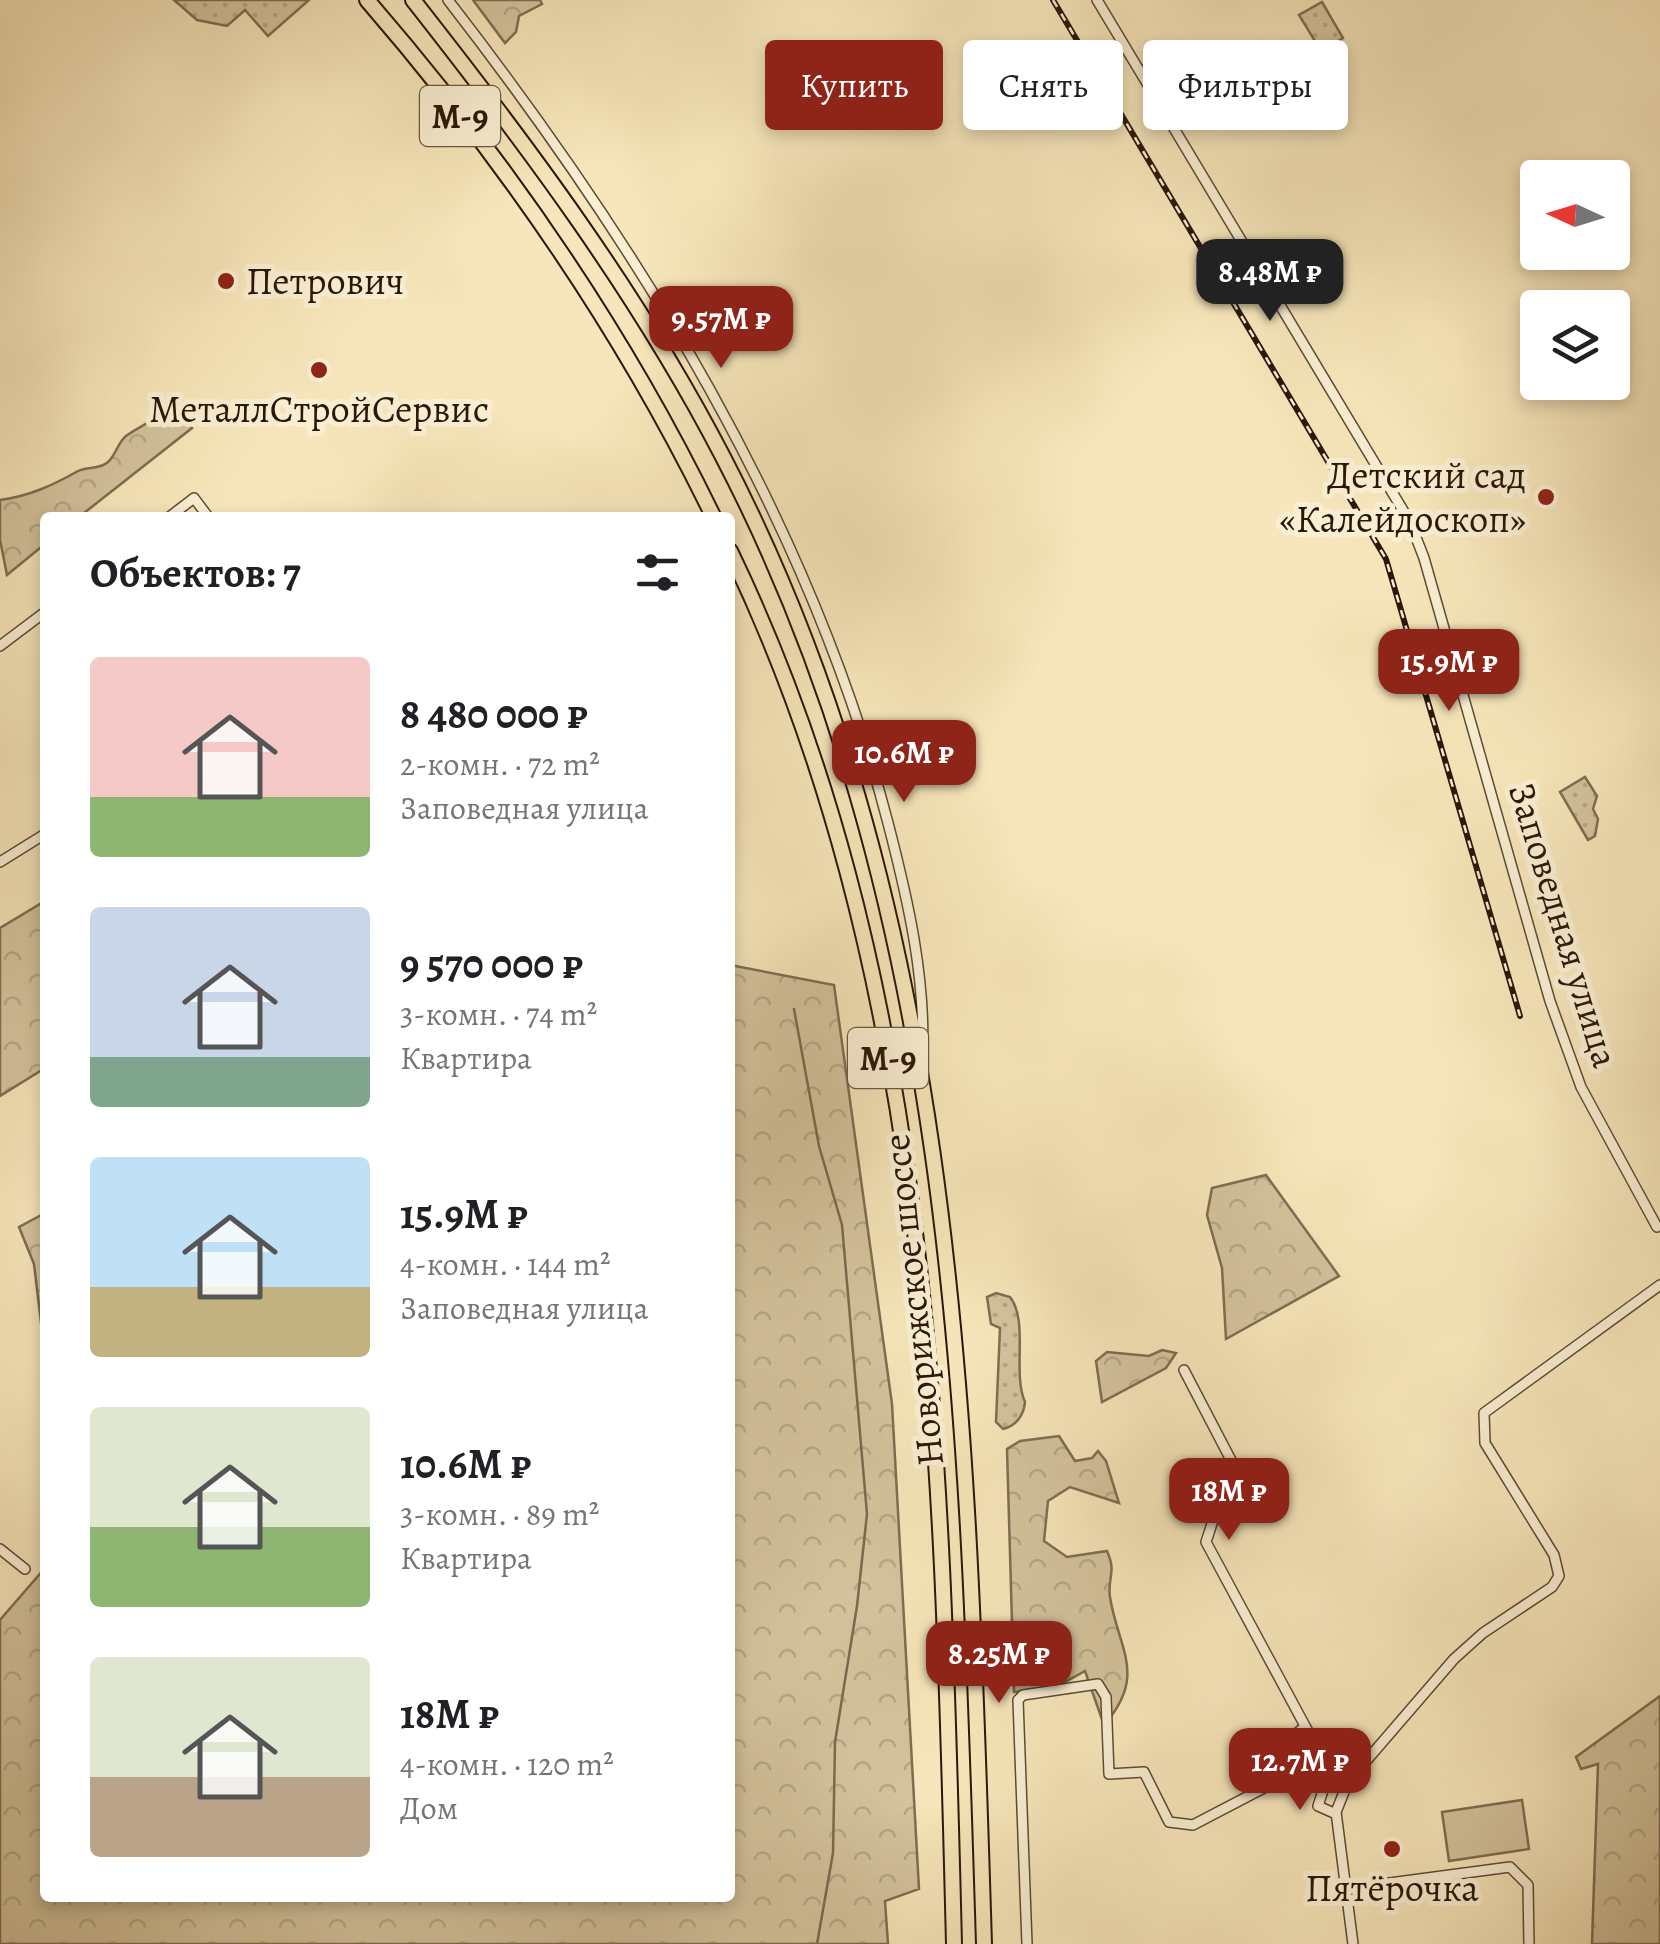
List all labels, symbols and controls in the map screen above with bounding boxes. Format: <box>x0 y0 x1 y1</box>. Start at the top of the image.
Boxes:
chip: Купить <box>765 40 943 130</box>
chip: Снять <box>963 40 1123 130</box>
chip: Фильтры <box>1143 40 1348 130</box>
road number: М-9 <box>420 86 500 146</box>
north arrow <box>1520 160 1630 270</box>
map controls <box>1520 160 1630 400</box>
pin: 8.48M ₽ <box>1178 239 1362 324</box>
text: 8.48M ₽ <box>1218 249 1322 293</box>
place label: Петрович <box>246 255 404 307</box>
marker: Петрович <box>215 270 237 292</box>
pin: 9.57M ₽ <box>629 286 813 371</box>
button: layers <box>1520 290 1630 400</box>
text: 9.57M ₽ <box>671 296 771 340</box>
marker: МеталлСтройСервис <box>308 359 330 381</box>
place label: МеталлСтройСервис <box>149 383 489 435</box>
place label: Детский сад «Калейдоскоп» <box>1280 449 1526 545</box>
marker: Детский сад «Калейдоскоп» <box>1535 486 1557 508</box>
text: Объектов: 7 <box>90 544 301 601</box>
icon: filters <box>630 545 685 600</box>
pin: 15.9M ₽ <box>1357 629 1541 714</box>
text: 15.9M ₽ <box>1400 639 1498 683</box>
text: 8 480 000 ₽ <box>400 685 588 742</box>
icon: home <box>170 697 290 817</box>
pin: 10.6M ₽ <box>812 720 996 805</box>
text: 10.6M ₽ <box>854 730 954 774</box>
text: 2-комн. · 72 m² <box>400 742 600 786</box>
street label: Заповедная улица <box>1496 776 1632 1074</box>
text: Заповедная улица <box>400 786 648 830</box>
text: 9 570 000 ₽ <box>400 935 583 992</box>
icon: home <box>170 947 290 1067</box>
text: 3-комн. · 74 m² <box>400 992 597 1036</box>
road number: М-9 <box>848 1028 928 1088</box>
text: Квартира <box>400 1036 532 1080</box>
street label: Новорижское шоссе <box>870 1132 956 1468</box>
text: 15.9M ₽ <box>400 1185 528 1242</box>
icon: home <box>170 1197 290 1317</box>
text: 4-комн. · 144 m² <box>400 1242 610 1286</box>
text: Заповедная улица <box>400 1286 648 1330</box>
text: 10.6M ₽ <box>400 1435 531 1492</box>
icon: home <box>170 1447 290 1567</box>
pin: 18M ₽ <box>1159 1458 1299 1543</box>
text: 18M ₽ <box>1191 1468 1267 1512</box>
text: 3-комн. · 89 m² <box>400 1492 599 1536</box>
text: Квартира <box>400 1536 532 1580</box>
pin: 8.25M ₽ <box>907 1621 1091 1706</box>
text: 8.25M ₽ <box>948 1631 1050 1675</box>
text: 18M ₽ <box>400 1685 499 1742</box>
icon: home <box>170 1697 290 1817</box>
pin: 12.7M ₽ <box>1208 1728 1392 1813</box>
text: 12.7M ₽ <box>1251 1738 1349 1782</box>
text: 4-комн. · 120 m² <box>400 1742 614 1786</box>
text: Дом <box>400 1786 458 1830</box>
marker: Пятёрочка <box>1381 1838 1403 1860</box>
place label: Пятёрочка <box>1305 1862 1479 1914</box>

